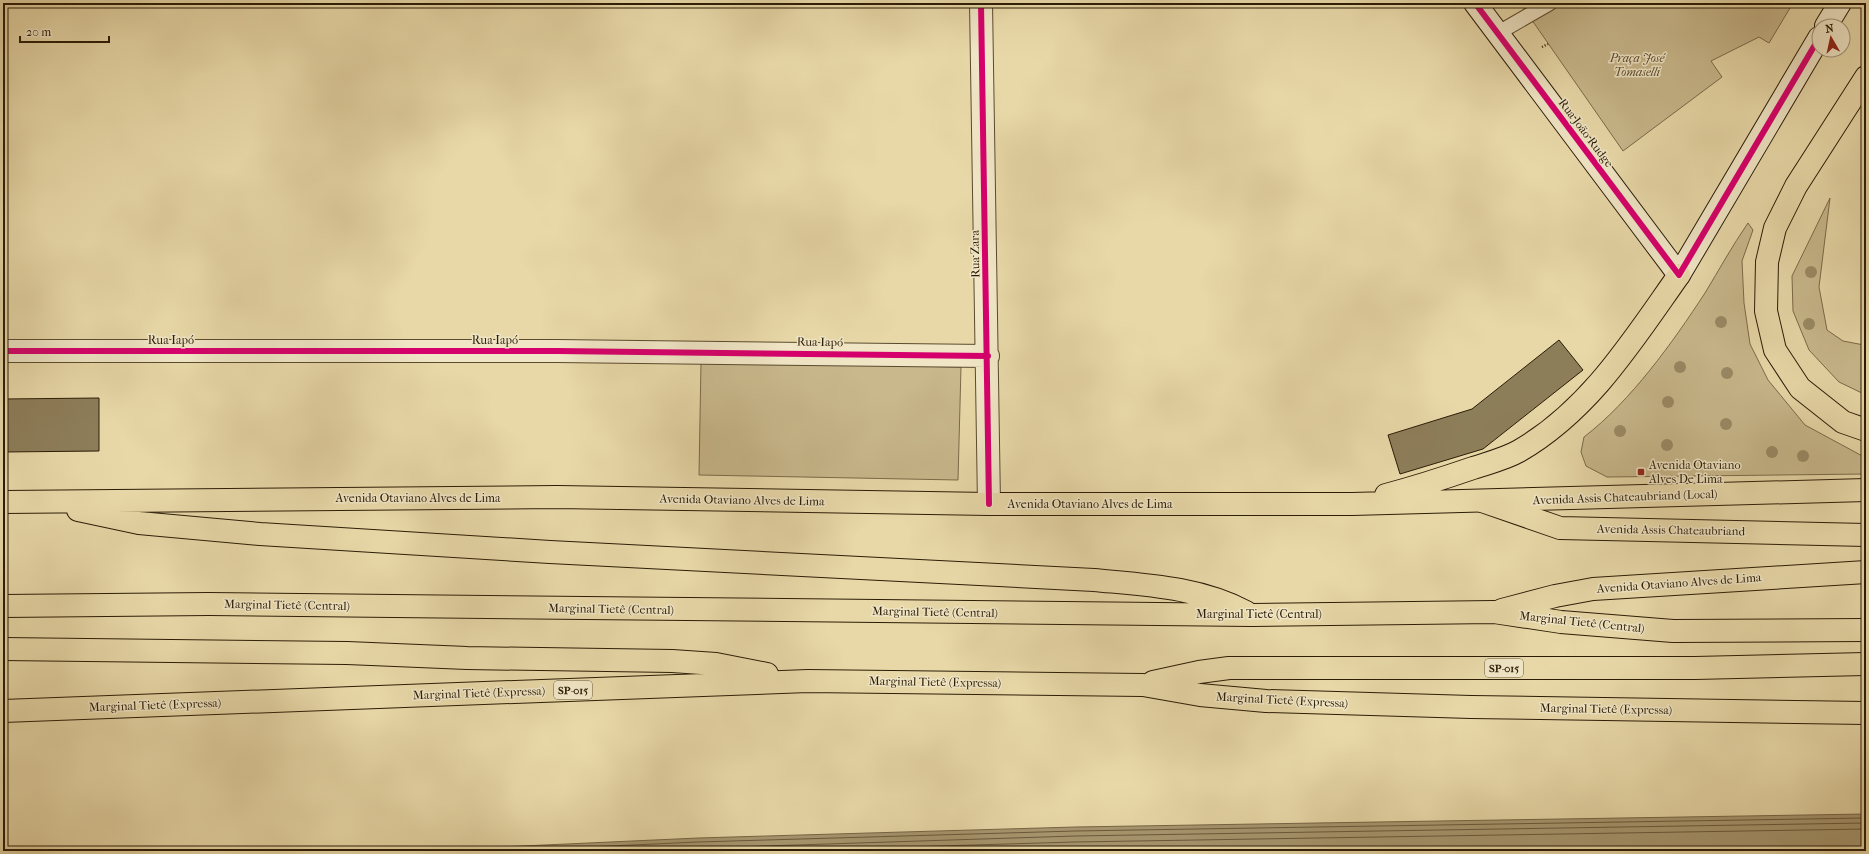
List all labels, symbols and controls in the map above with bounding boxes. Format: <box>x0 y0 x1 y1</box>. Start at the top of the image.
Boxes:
scale bar <box>20 18 109 44</box>
north arrow <box>1811 18 1851 58</box>
text: N <box>1824 21 1835 36</box>
text: 20 m <box>26 25 51 39</box>
park label: Praça José Tomaselli <box>1609 51 1666 79</box>
street label: Rua João Rudge <box>1556 96 1616 170</box>
street label: Rua Zara <box>968 230 982 278</box>
street label: Rua Iapó <box>148 333 194 347</box>
street label: Rua Iapó <box>472 333 518 347</box>
street label: Rua Iapó <box>797 335 843 349</box>
place label: Avenida Otaviano Alves De Lima <box>1648 458 1741 486</box>
marker: Avenida Otaviano Alves De Lima <box>1636 467 1646 477</box>
street label: Avenida Assis Chateaubriand (Local) <box>1531 487 1718 507</box>
street label: Avenida Otaviano Alves de Lima <box>334 491 501 505</box>
street label: Avenida Otaviano Alves de Lima <box>658 492 825 508</box>
street label: Avenida Otaviano Alves de Lima <box>1006 497 1173 511</box>
street label: Avenida Assis Chateaubriand <box>1596 522 1746 538</box>
street label: Avenida Otaviano Alves de Lima <box>1595 570 1762 596</box>
street label: Marginal Tietê (Central) <box>224 597 350 613</box>
street label: Marginal Tietê (Central) <box>548 601 674 617</box>
street label: Marginal Tietê (Central) <box>872 604 998 620</box>
street label: Marginal Tietê (Central) <box>1196 607 1322 621</box>
street label: Marginal Tietê (Central) <box>1519 608 1645 636</box>
road number: SP-015 <box>1485 659 1523 677</box>
street label: Marginal Tietê (Expressa) <box>869 674 1001 690</box>
road number: SP-015 <box>554 681 592 699</box>
street label: Marginal Tietê (Expressa) <box>413 684 545 702</box>
street label: Marginal Tietê (Expressa) <box>1216 690 1348 710</box>
street label: Marginal Tietê (Expressa) <box>89 696 221 714</box>
street label: Marginal Tietê (Expressa) <box>1540 701 1672 717</box>

